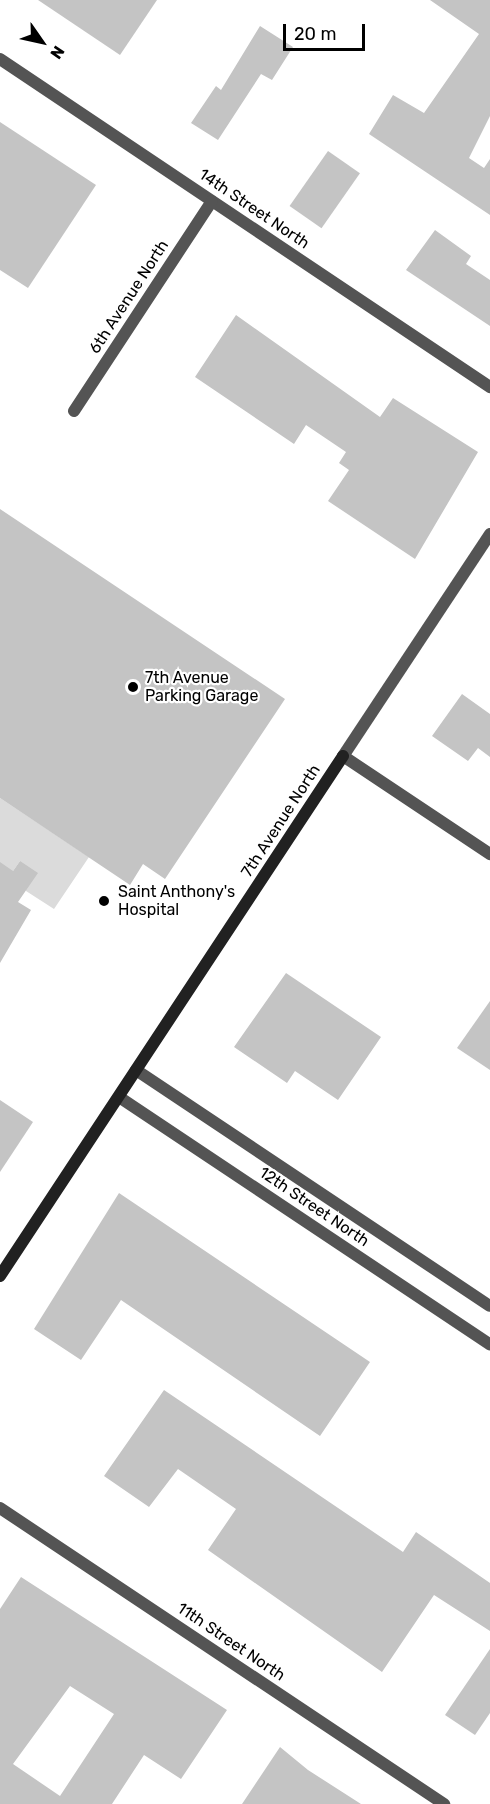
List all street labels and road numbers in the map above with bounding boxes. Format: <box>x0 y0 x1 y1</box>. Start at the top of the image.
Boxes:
street label: 14th Street North <box>195 165 313 253</box>
street label: 6th Avenue North <box>85 236 173 358</box>
street label: 7th Avenue North <box>237 761 325 881</box>
street label: 12th Street North <box>255 1163 373 1251</box>
street label: 11th Street North <box>173 1599 289 1685</box>

